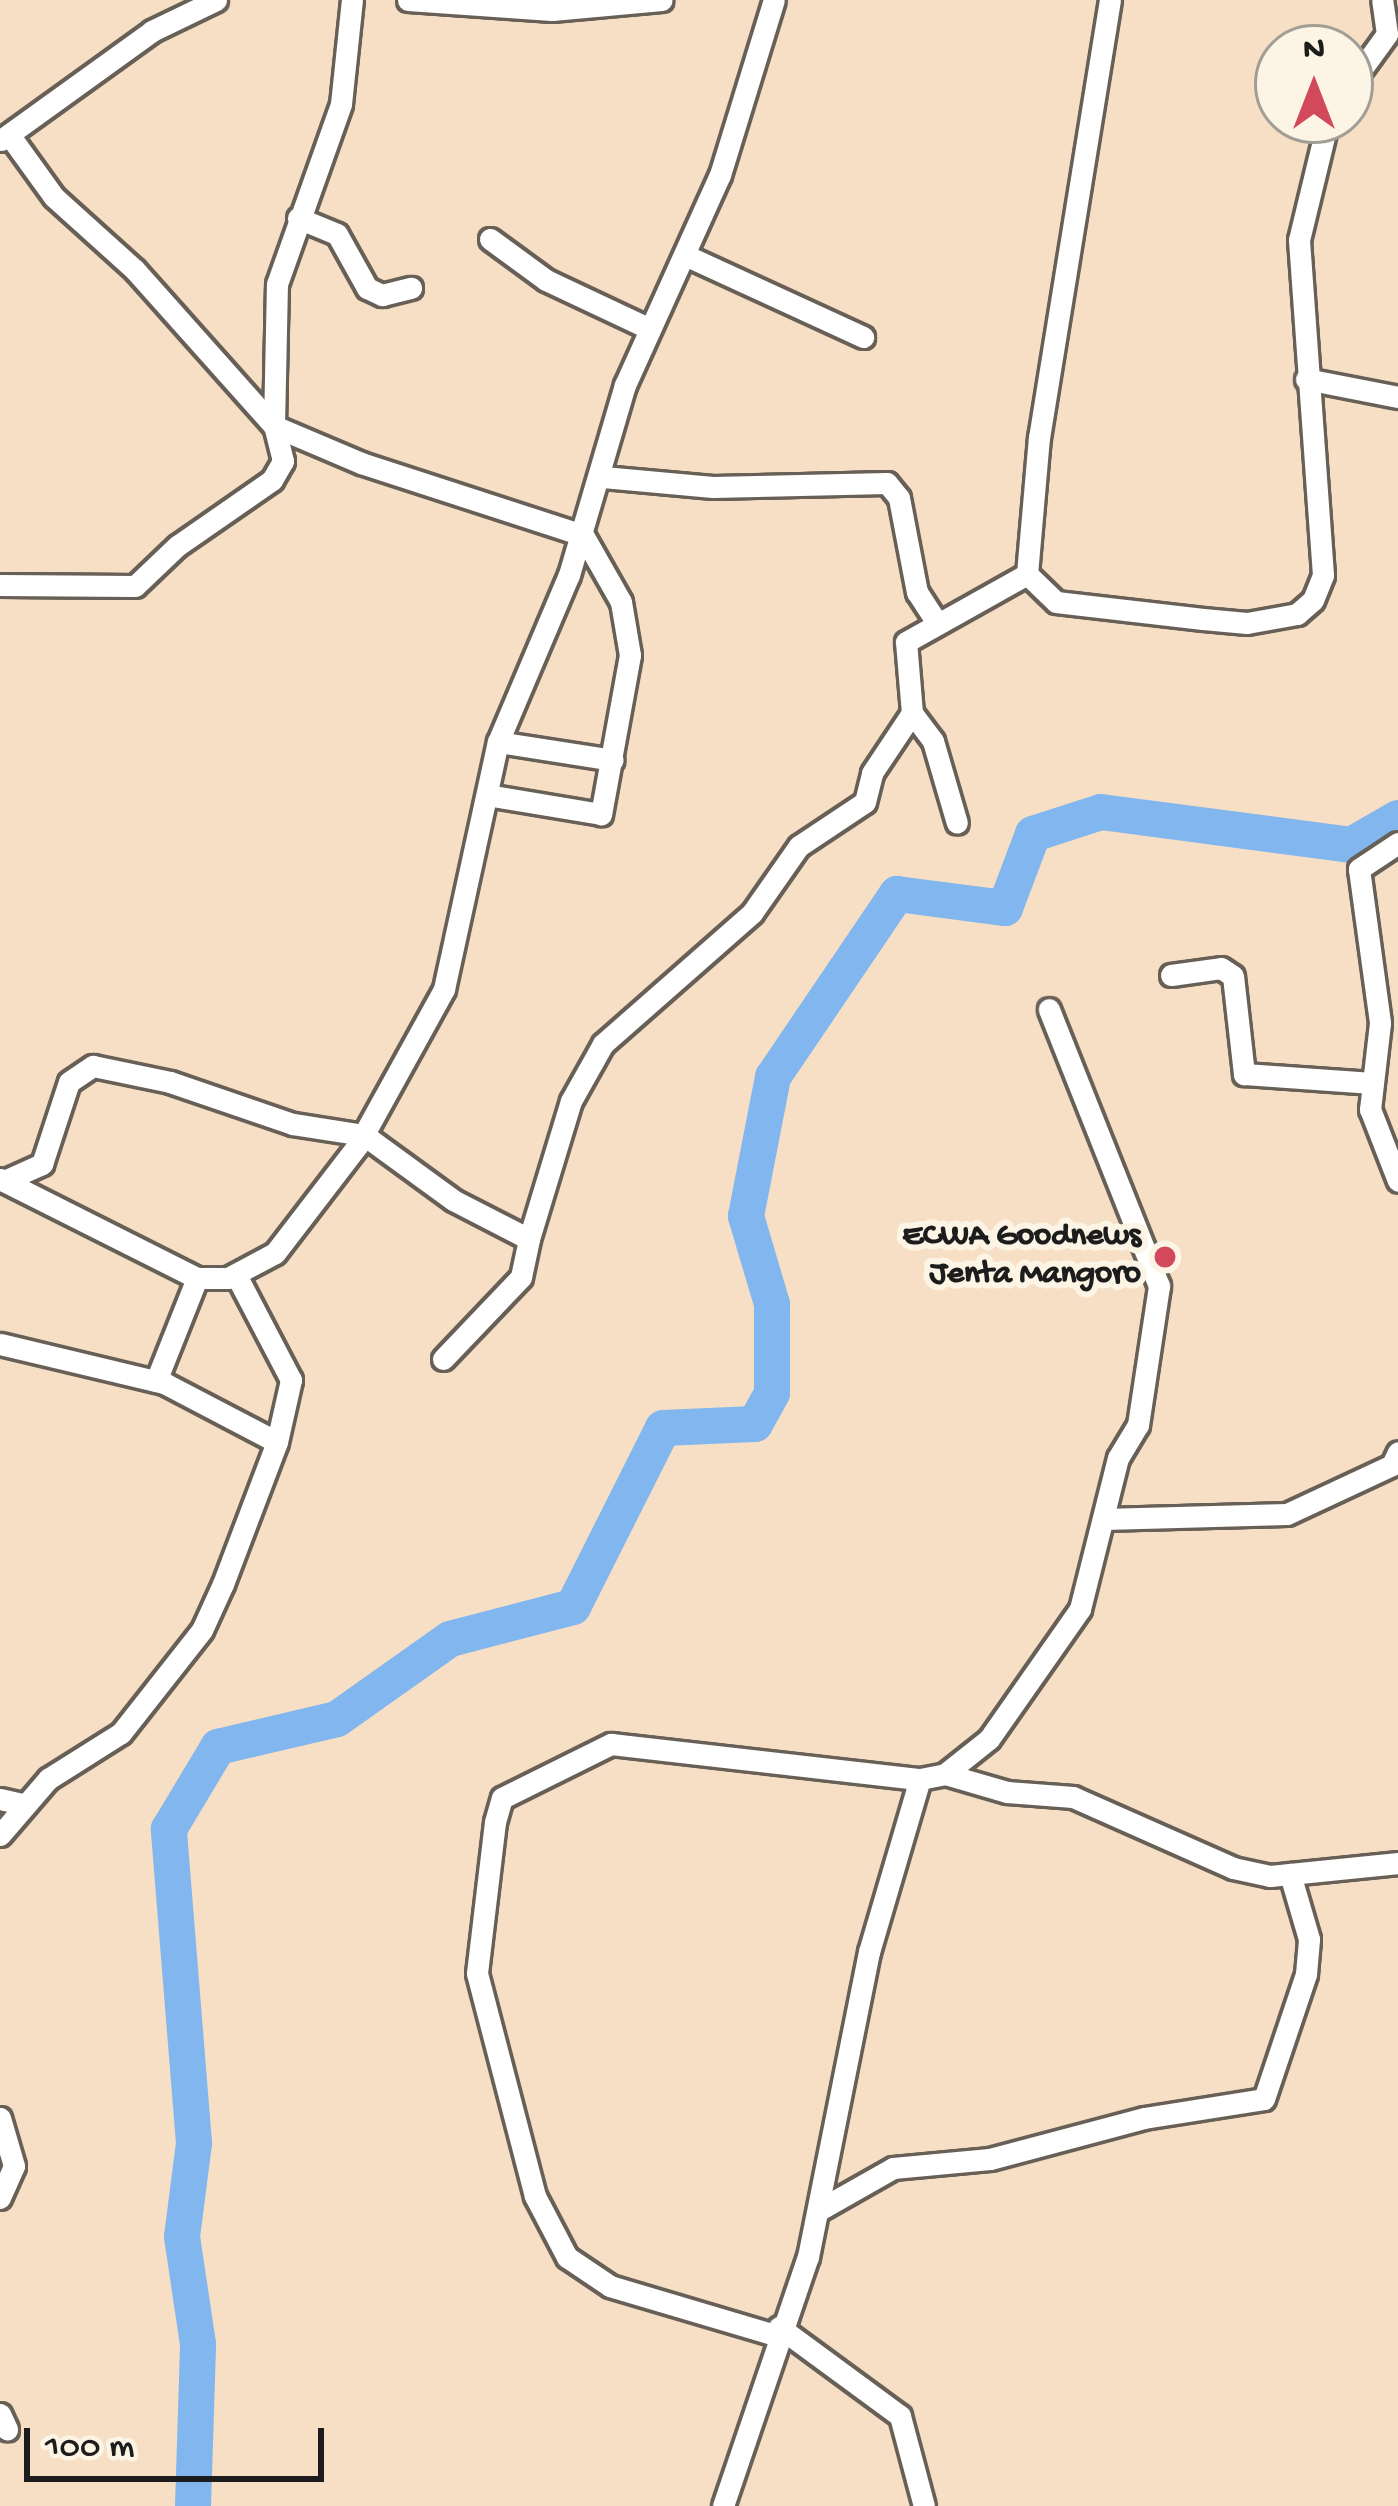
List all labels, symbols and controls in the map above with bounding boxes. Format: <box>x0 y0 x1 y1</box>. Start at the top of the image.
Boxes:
north arrow <box>1254 24 1374 144</box>
text: N <box>1303 32 1325 70</box>
place label: ECWA Goodnews Jenta Mangoro <box>902 1218 1141 1296</box>
marker: ECWA Goodnews Jenta Mangoro <box>1152 1244 1178 1270</box>
scale bar <box>30 2404 330 2478</box>
text: 100 m <box>45 2427 135 2470</box>

